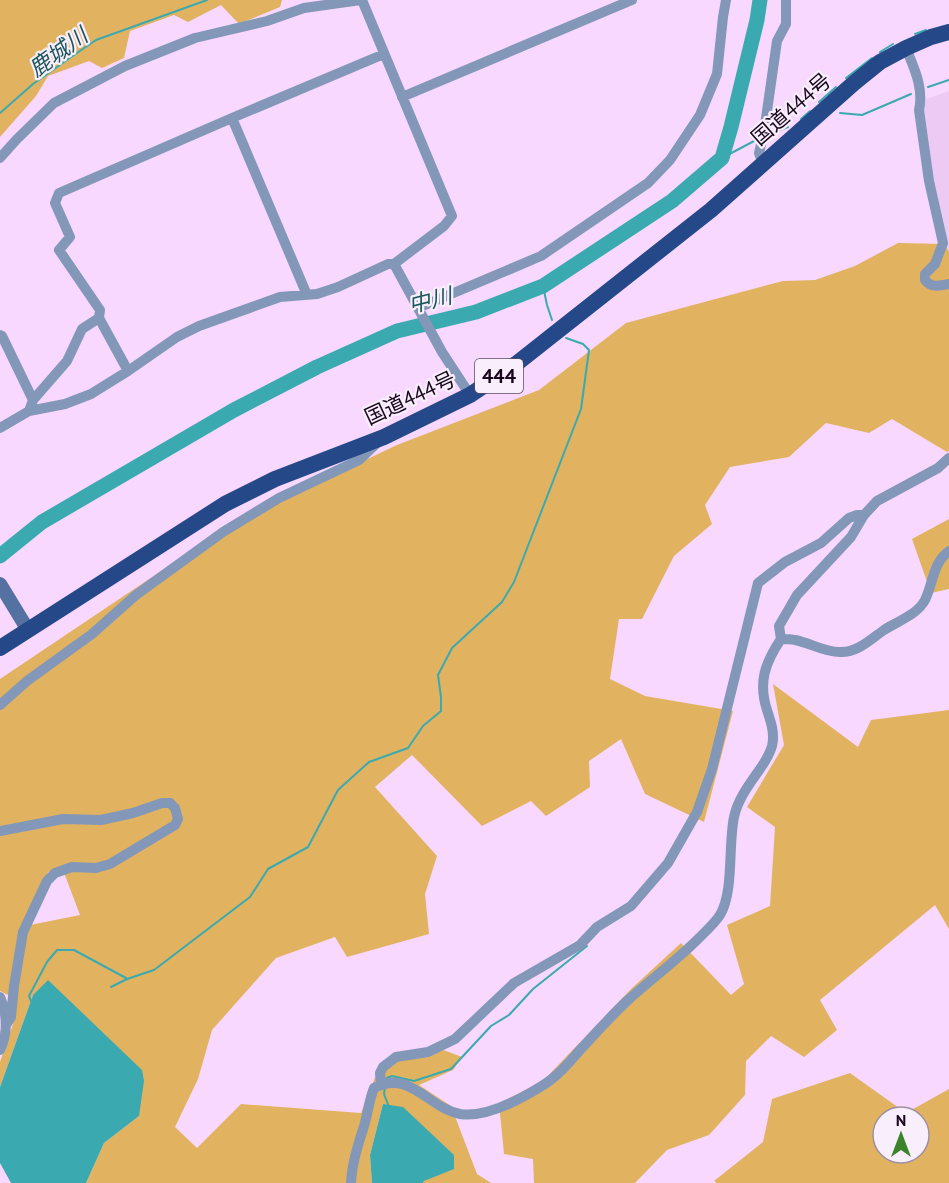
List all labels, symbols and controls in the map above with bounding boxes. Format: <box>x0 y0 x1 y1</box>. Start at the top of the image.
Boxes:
water label: 鹿城川 <box>23 20 95 83</box>
street label: 国道444号 <box>745 67 837 151</box>
water label: 中川 <box>405 281 457 319</box>
road number: 444 <box>475 359 523 393</box>
street label: 国道444号 <box>360 365 460 431</box>
north arrow <box>871 1105 931 1165</box>
text: N <box>896 1110 906 1130</box>

